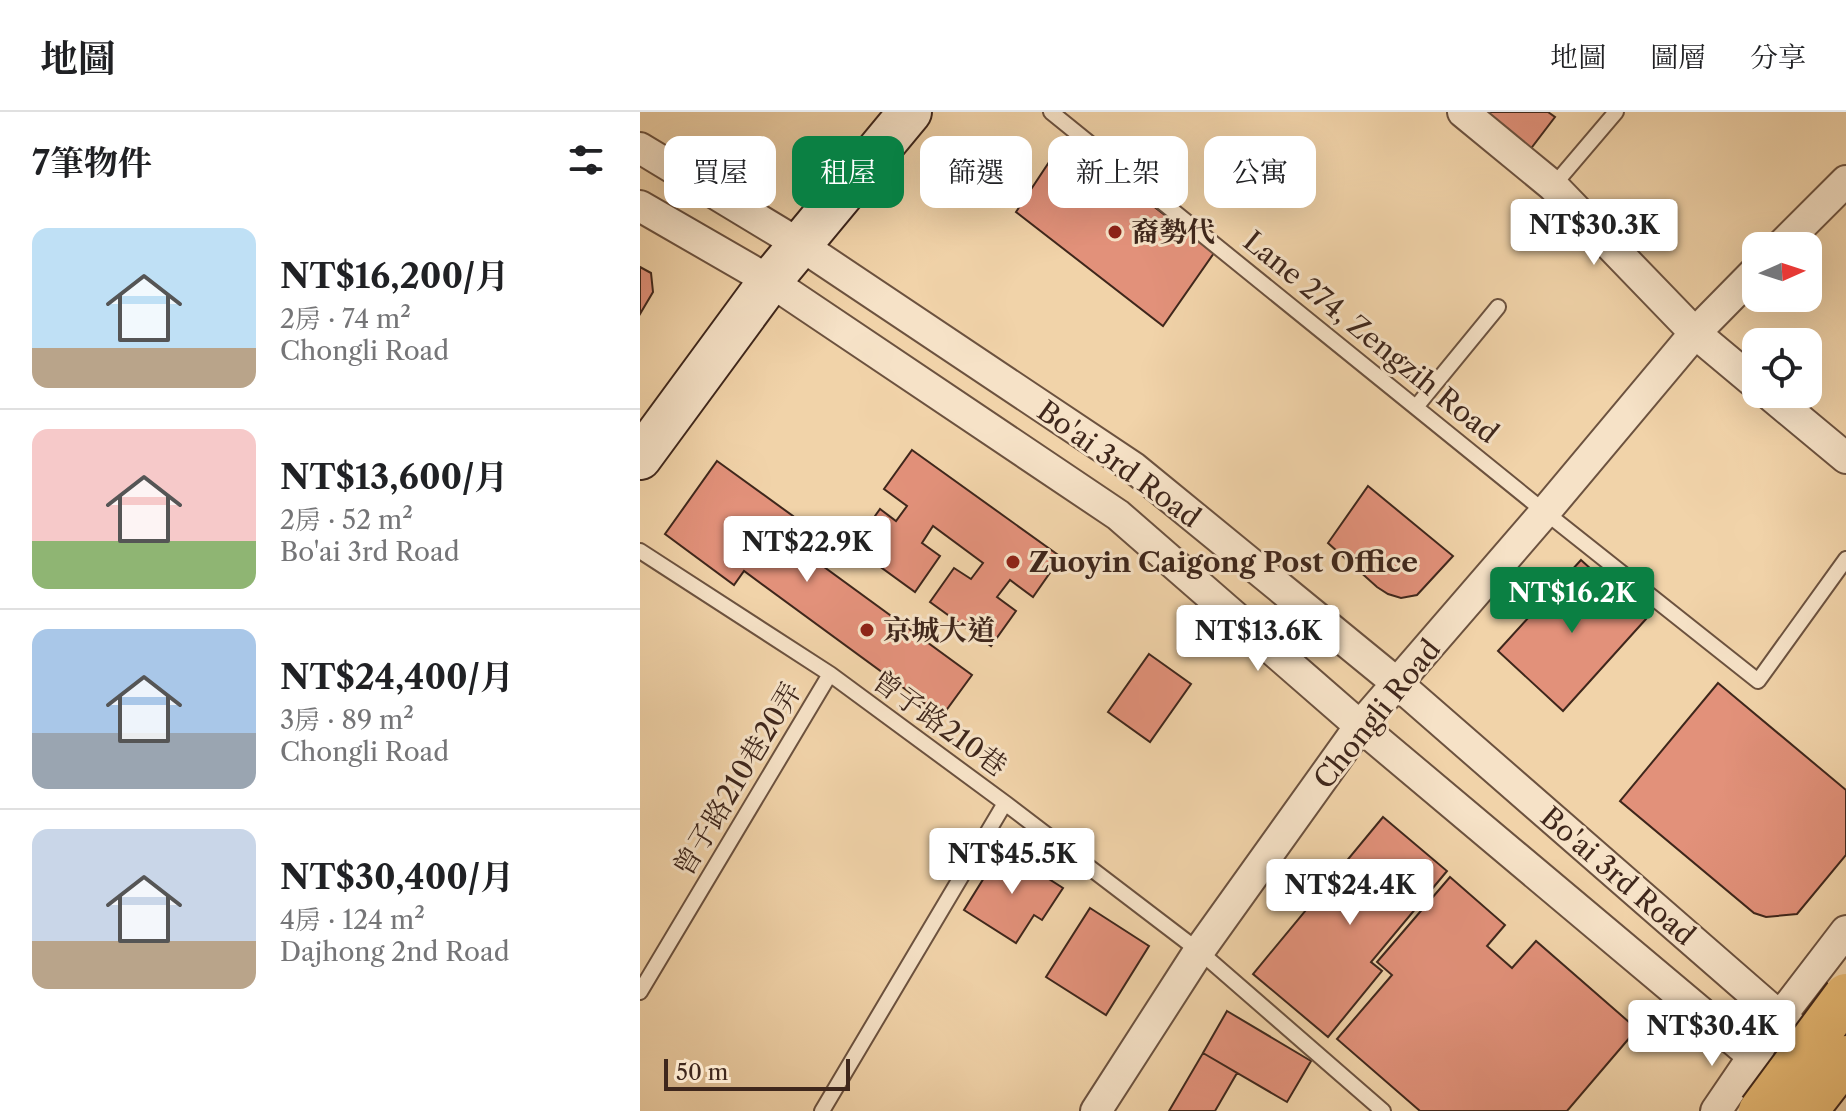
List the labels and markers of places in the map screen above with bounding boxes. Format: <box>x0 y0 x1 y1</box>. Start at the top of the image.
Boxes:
pin: NT$30.3K <box>1511 199 1677 267</box>
place label: 裔勢代 <box>1131 215 1215 249</box>
marker: 裔勢代 <box>1106 223 1124 241</box>
pin: NT$22.9K <box>724 516 890 584</box>
place label: Zuoyin Caigong Post Office <box>1029 545 1418 579</box>
marker: Zuoyin Caigong Post Office <box>1004 553 1022 571</box>
pin: NT$16.2K <box>1489 567 1655 635</box>
pin: NT$13.6K <box>1175 605 1341 673</box>
place label: 京城大道 <box>883 613 995 647</box>
marker: 京城大道 <box>858 621 876 639</box>
pin: NT$45.5K <box>929 828 1095 896</box>
pin: NT$24.4K <box>1267 859 1433 927</box>
pin: NT$30.4K <box>1629 1000 1795 1068</box>

